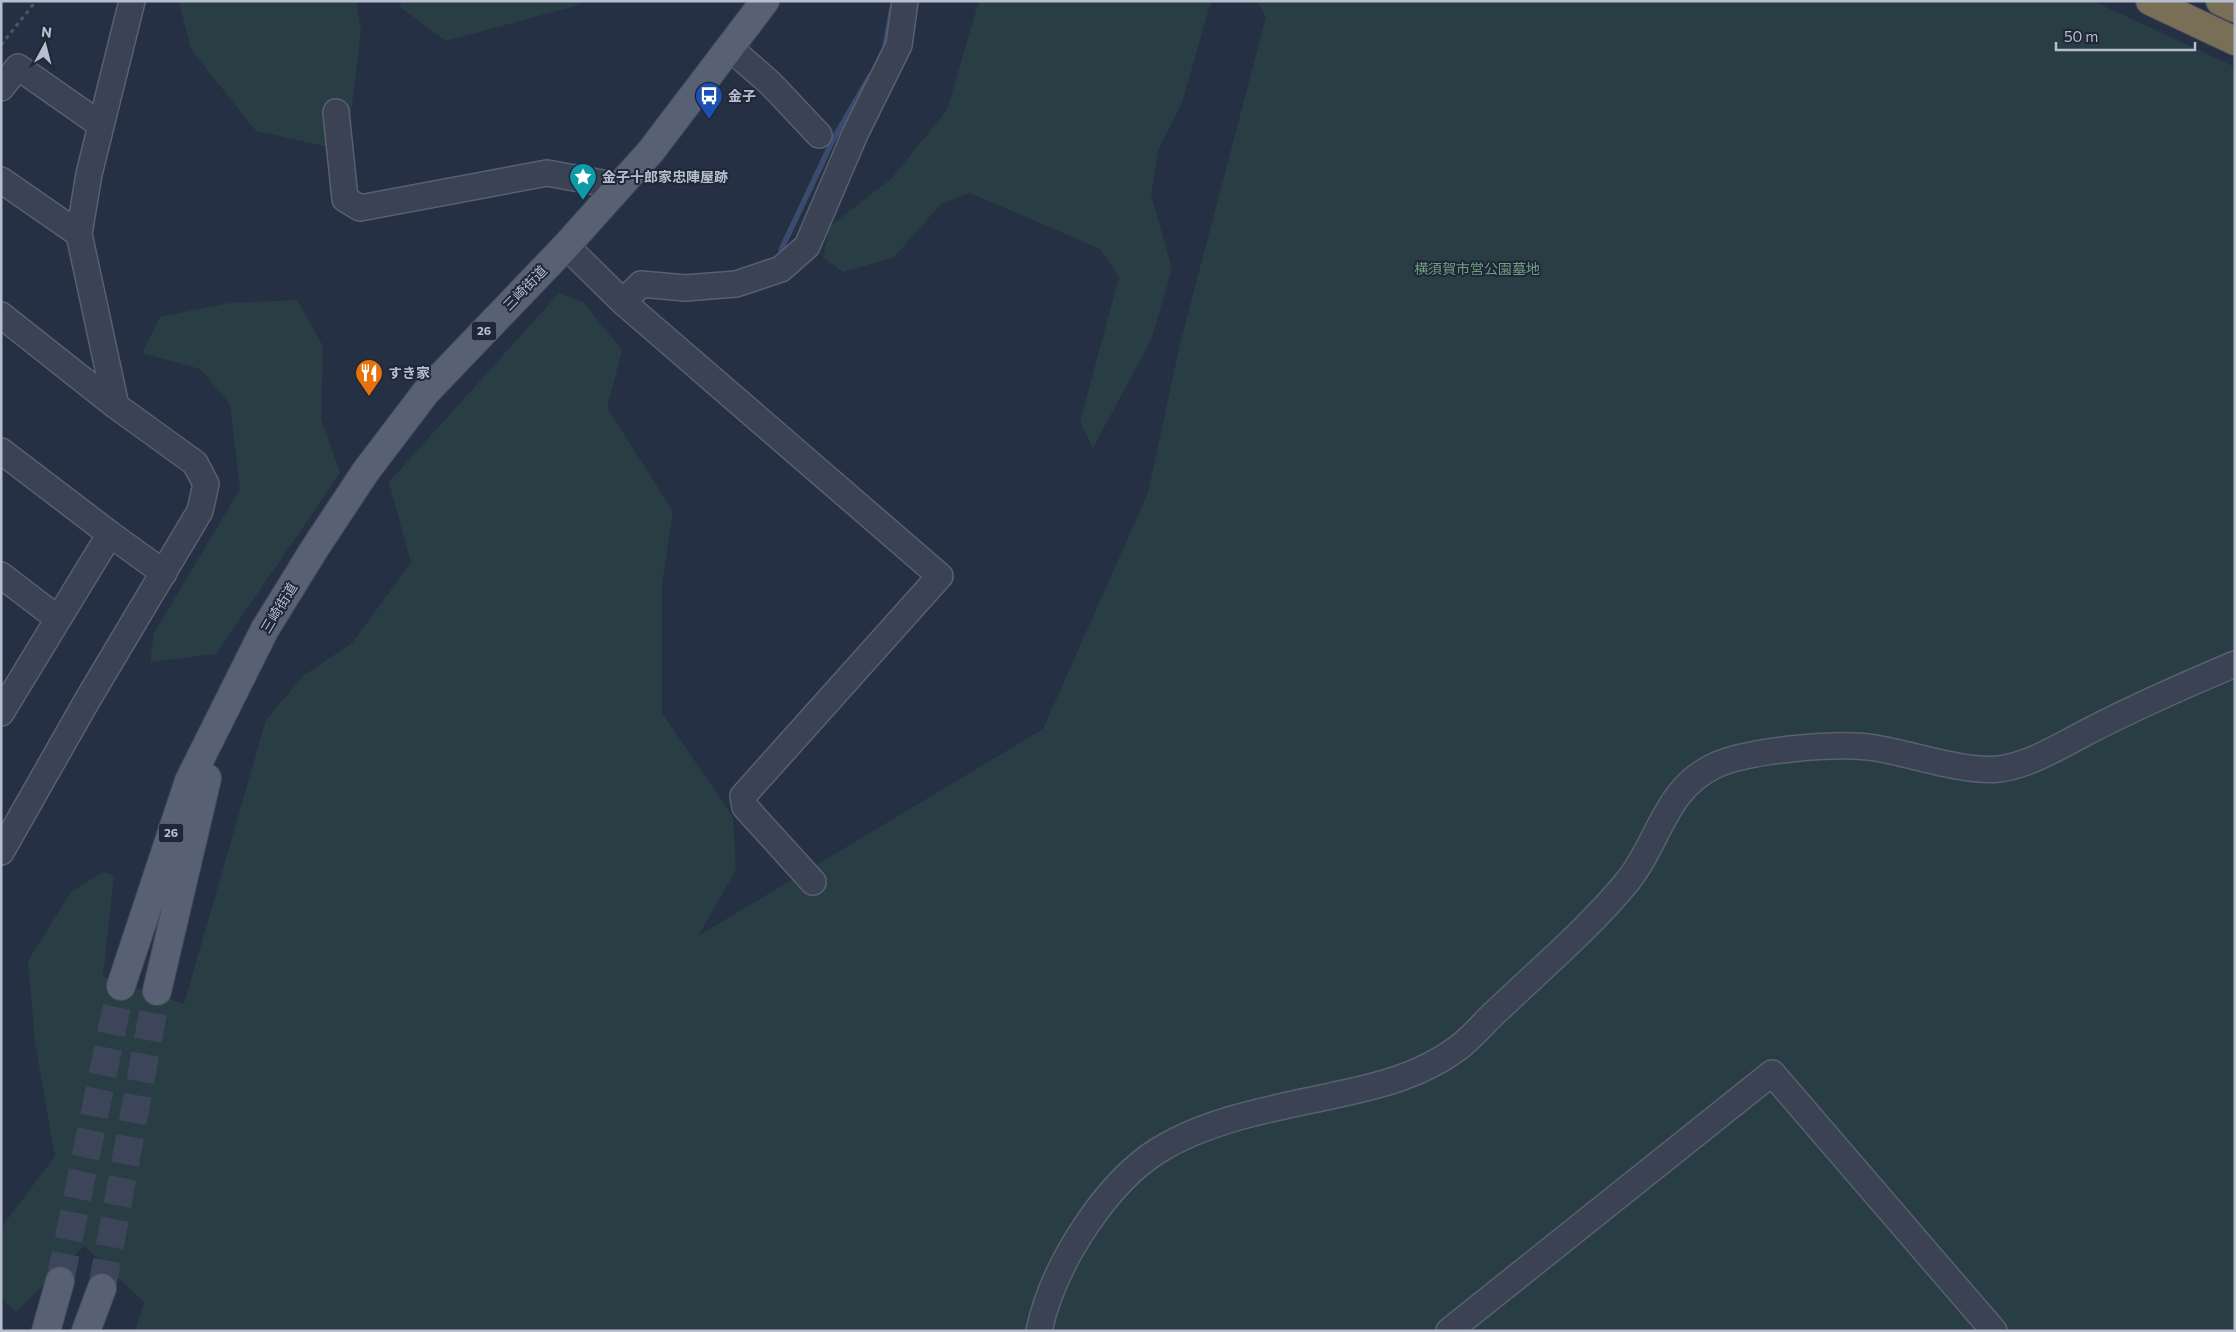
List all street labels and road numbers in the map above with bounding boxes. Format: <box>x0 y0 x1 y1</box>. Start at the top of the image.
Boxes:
street label: 三崎街道 <box>499 262 550 314</box>
road number: 26 <box>472 322 496 341</box>
street label: 三崎街道 <box>257 579 300 636</box>
road number: 26 <box>158 824 184 842</box>

